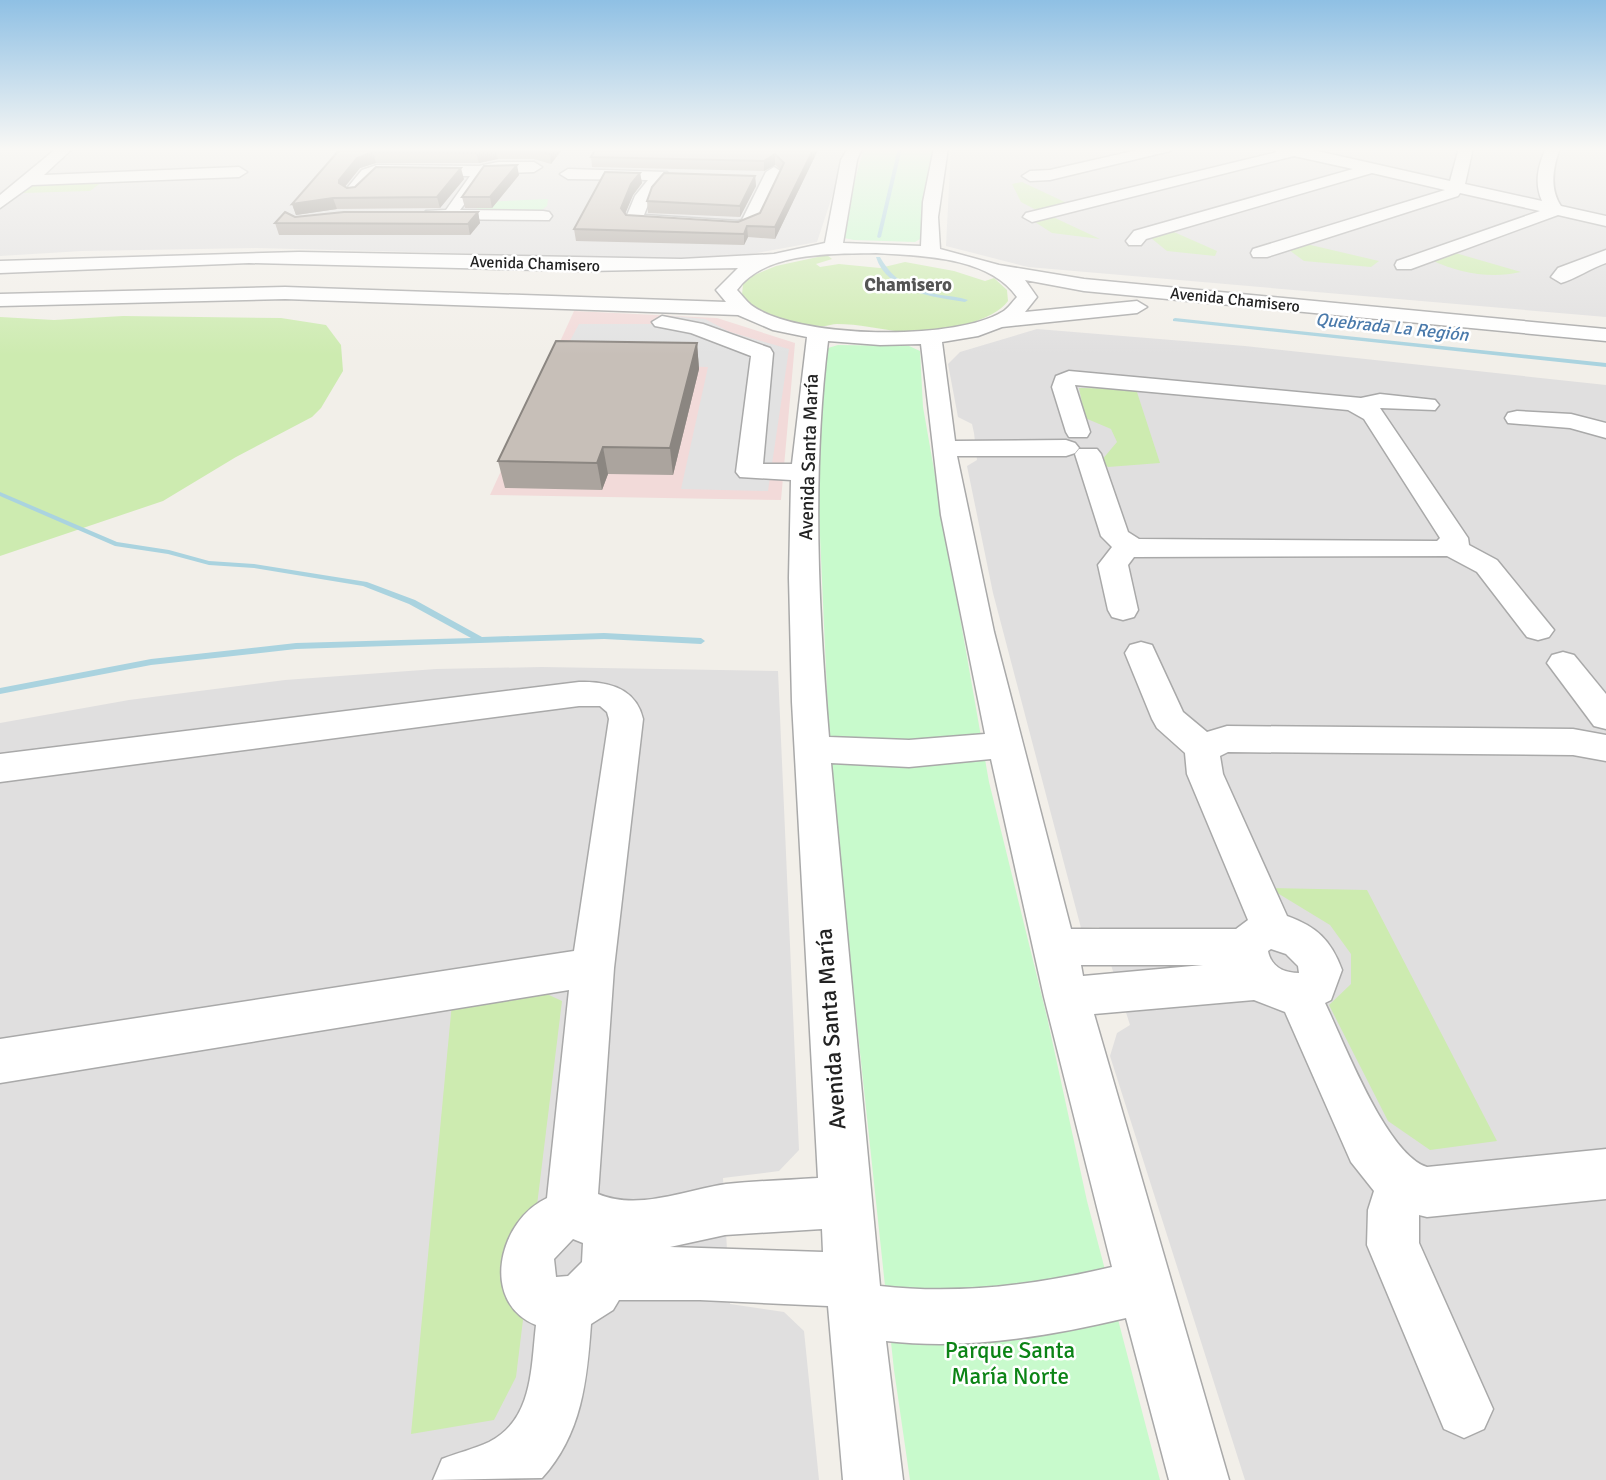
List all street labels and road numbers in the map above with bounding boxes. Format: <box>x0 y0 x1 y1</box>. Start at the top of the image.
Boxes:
street label: Avenida Chamisero <box>470 252 600 276</box>
street label: Avenida Chamisero <box>1169 283 1301 317</box>
street label: Avenida Santa María <box>794 373 824 541</box>
street label: Avenida Santa María <box>809 927 853 1131</box>

